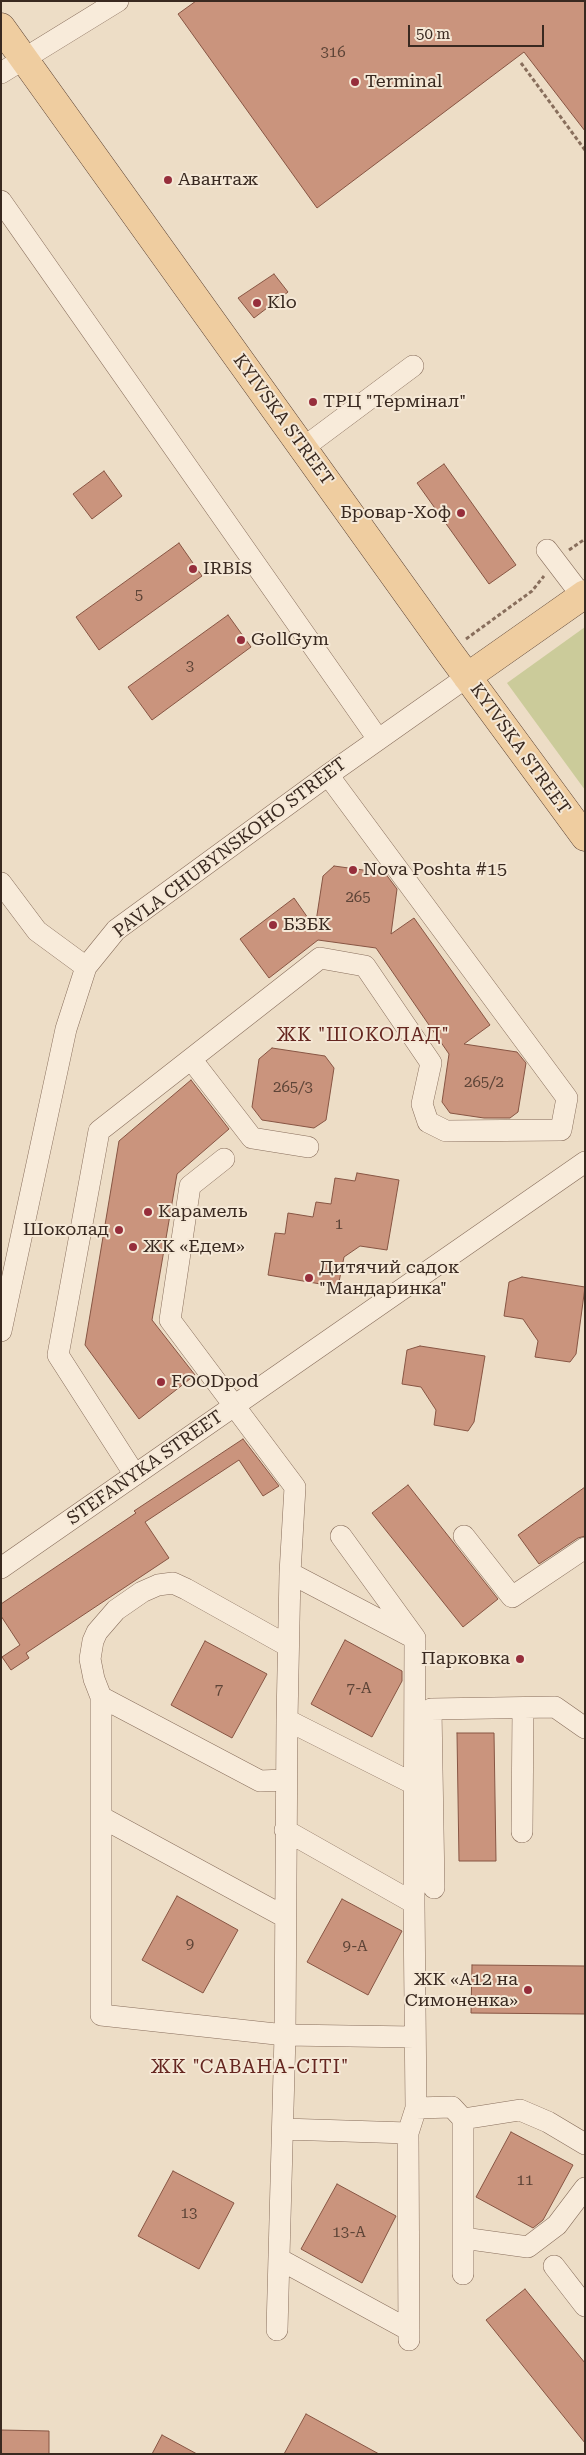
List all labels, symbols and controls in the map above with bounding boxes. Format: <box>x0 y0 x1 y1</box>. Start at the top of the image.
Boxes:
scale bar <box>411 15 547 47</box>
text: 50 m <box>416 25 450 43</box>
house number: 316 <box>320 44 346 62</box>
place label: Terminal <box>365 71 442 93</box>
marker: Terminal <box>349 76 361 88</box>
place label: Авантаж <box>178 169 258 191</box>
marker: Авантаж <box>162 174 174 186</box>
place label: Klo <box>267 292 297 314</box>
marker: Klo <box>251 297 263 309</box>
street label: KYIVSKA STREET <box>228 350 338 490</box>
place label: ТРЦ "Термінал" <box>323 391 466 413</box>
marker: ТРЦ "Термінал" <box>307 396 319 408</box>
place label: Бровар-Хоф <box>340 502 451 524</box>
marker: Бровар-Хоф <box>455 507 467 519</box>
place label: IRBIS <box>203 558 252 580</box>
marker: IRBIS <box>187 563 199 575</box>
house number: 5 <box>135 587 143 605</box>
place label: GollGym <box>251 629 329 651</box>
marker: GollGym <box>235 634 247 646</box>
house number: 3 <box>186 658 194 676</box>
street label: KYIVSKA STREET <box>465 679 575 819</box>
street label: PAVLA CHUBYNSKOHO STREET <box>109 753 351 943</box>
place label: Nova Poshta #15 <box>363 859 507 881</box>
marker: Nova Poshta #15 <box>347 864 359 876</box>
house number: 265 <box>345 889 371 907</box>
place label: БЗБК <box>283 914 331 936</box>
marker: БЗБК <box>267 919 279 931</box>
district label: ЖК "ШОКОЛАД" <box>275 1024 451 1046</box>
house number: 265/2 <box>464 1074 504 1092</box>
house number: 265/3 <box>273 1079 313 1097</box>
place label: Карамель <box>158 1201 247 1223</box>
marker: Карамель <box>142 1206 154 1218</box>
house number: 1 <box>335 1216 343 1234</box>
place label: Шоколад <box>23 1219 109 1241</box>
marker: Шоколад <box>113 1224 125 1236</box>
place label: ЖК «Едем» <box>143 1236 245 1258</box>
marker: ЖК «Едем» <box>127 1241 139 1253</box>
place label: Дитячий садок "Мандаринка" <box>319 1257 459 1300</box>
marker: Дитячий садок "Мандаринка" <box>303 1272 315 1284</box>
place label: FOODpod <box>171 1371 259 1393</box>
marker: FOODpod <box>155 1376 167 1388</box>
street label: STEFANYKA STREET <box>63 1406 227 1530</box>
place label: Парковка <box>421 1648 510 1670</box>
marker: Парковка <box>514 1653 526 1665</box>
house number: 7-А <box>347 1680 371 1698</box>
house number: 7 <box>215 1681 223 1699</box>
house number: 9 <box>186 1936 194 1954</box>
house number: 9-А <box>343 1938 367 1956</box>
place label: ЖК «А12 на Симоненка» <box>405 1969 518 2012</box>
marker: ЖК «А12 на Симоненка» <box>522 1984 534 1996</box>
district label: ЖК "САВАНА-СІТІ" <box>149 2056 351 2078</box>
house number: 11 <box>517 2172 533 2190</box>
house number: 13 <box>181 2205 197 2223</box>
house number: 13-А <box>332 2224 366 2242</box>

